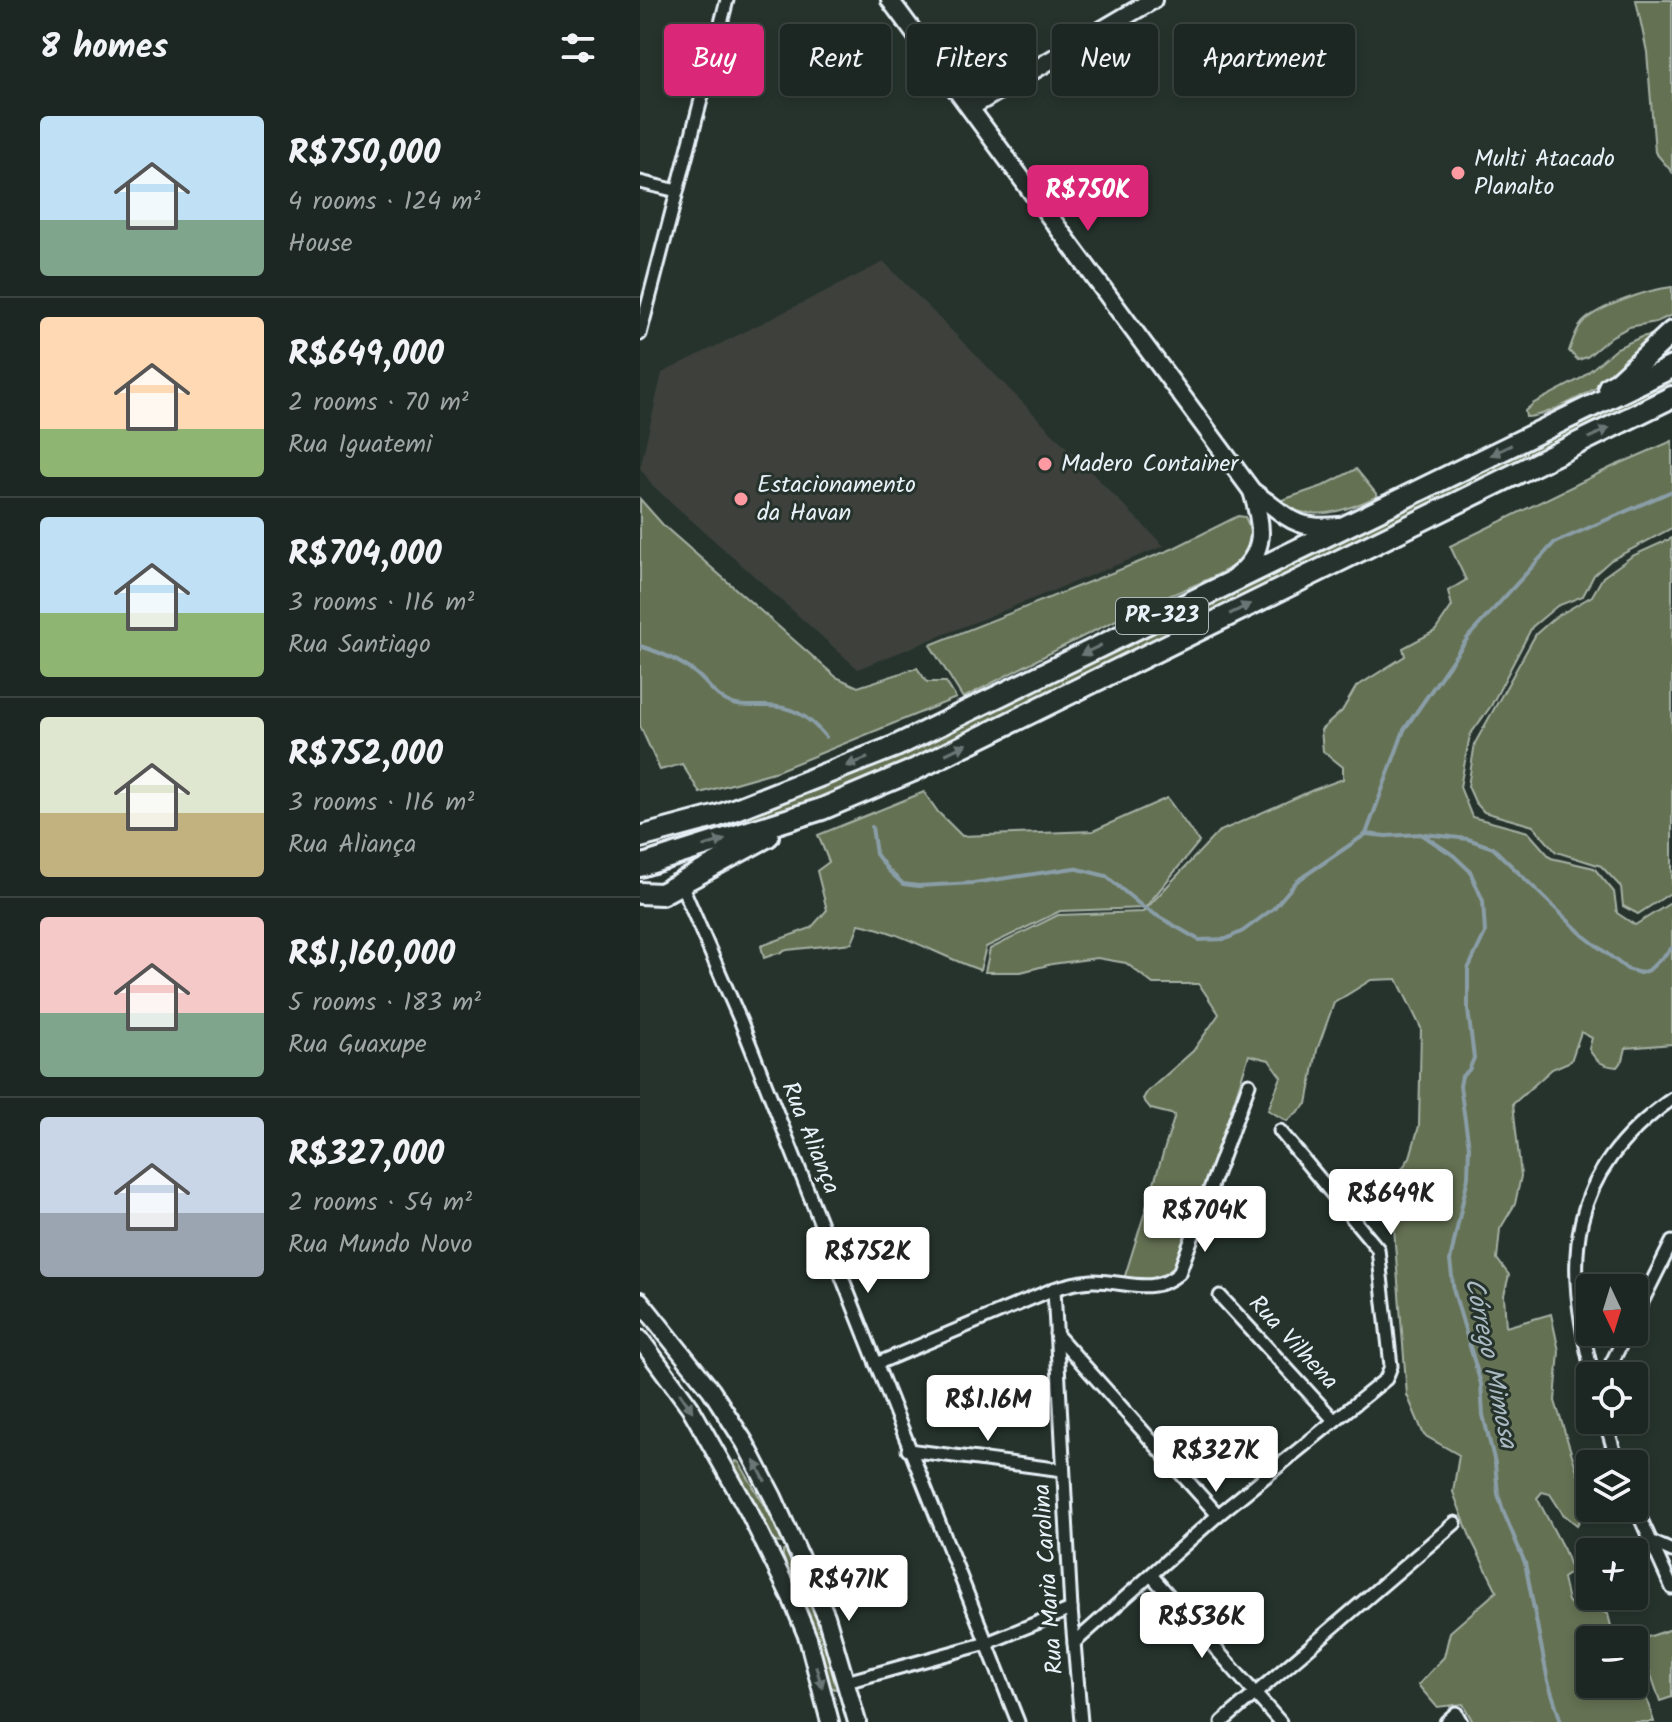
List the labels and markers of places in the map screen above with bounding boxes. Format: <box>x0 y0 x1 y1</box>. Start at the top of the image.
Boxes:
place label: Multi Atacado Planalto <box>1474 140 1615 207</box>
marker: Multi Atacado Planalto <box>1449 164 1467 182</box>
pin: R$750K <box>1023 165 1153 233</box>
place label: Madero Container <box>1061 445 1240 484</box>
marker: Madero Container <box>1036 455 1054 473</box>
place label: Estacionamento da Havan <box>757 466 916 533</box>
marker: Estacionamento da Havan <box>732 490 750 508</box>
pin: R$649K <box>1326 1169 1456 1237</box>
pin: R$704K <box>1140 1186 1270 1254</box>
pin: R$752K <box>803 1227 933 1295</box>
pin: R$1.16M <box>914 1375 1062 1443</box>
pin: R$327K <box>1151 1426 1281 1494</box>
pin: R$471K <box>784 1555 914 1623</box>
pin: R$536K <box>1137 1592 1267 1660</box>

